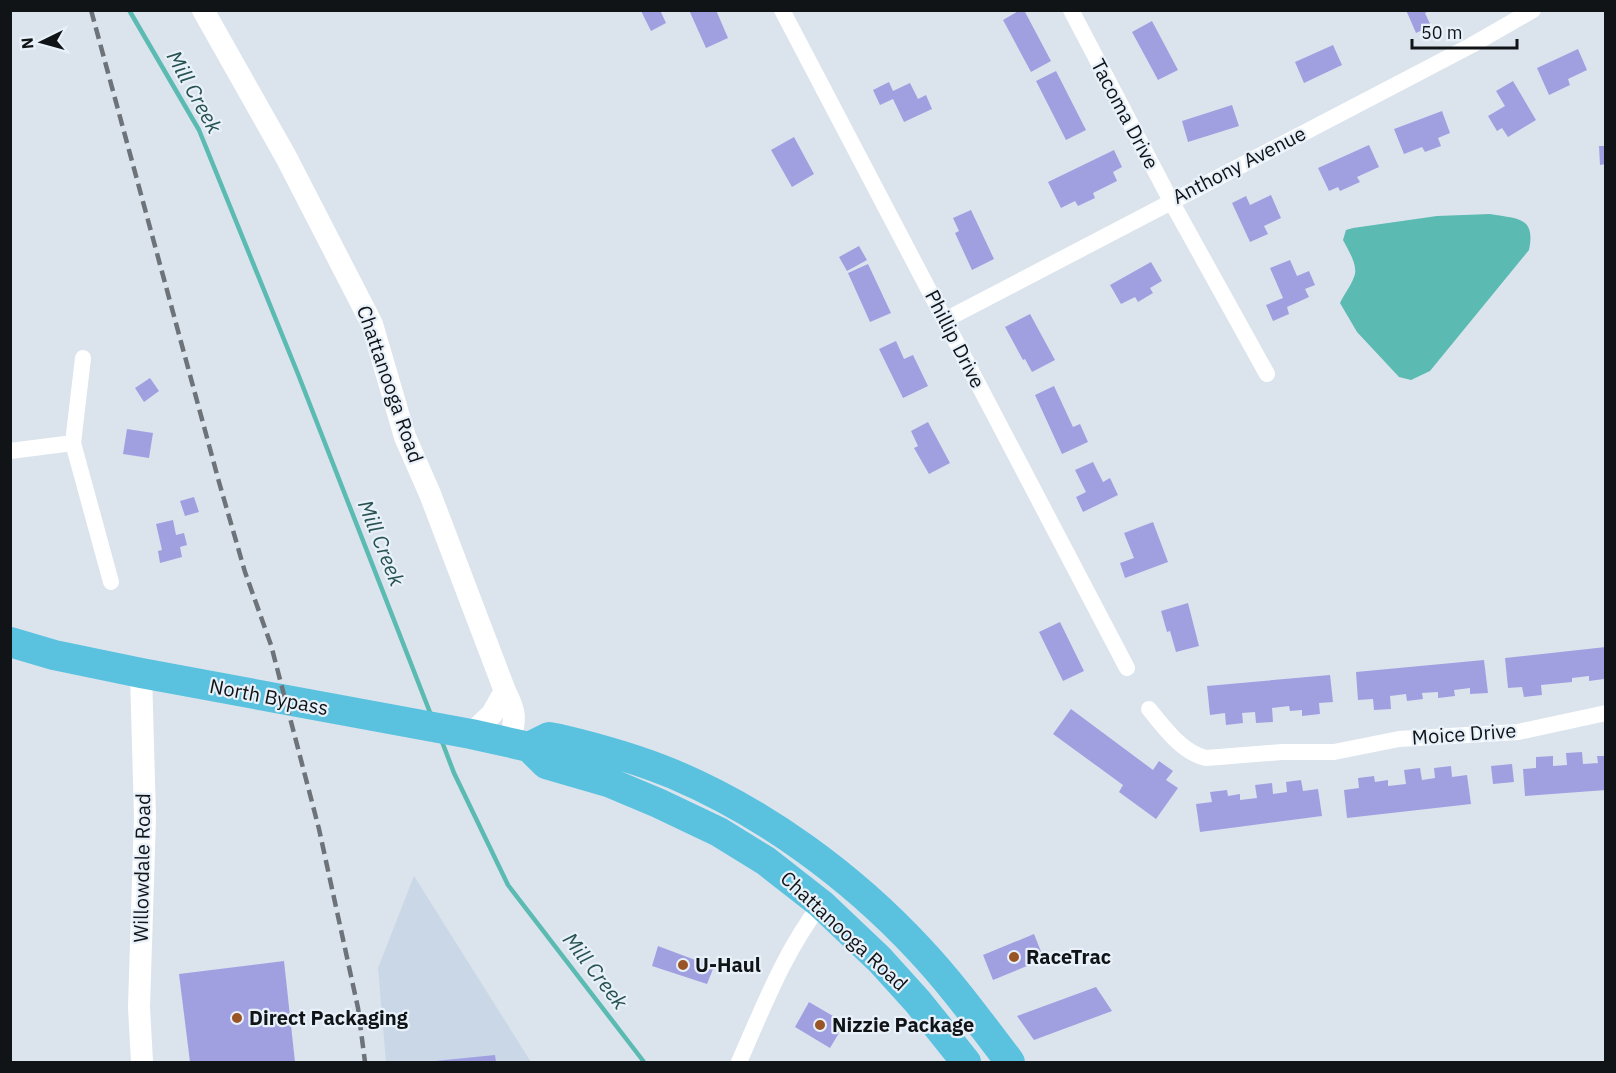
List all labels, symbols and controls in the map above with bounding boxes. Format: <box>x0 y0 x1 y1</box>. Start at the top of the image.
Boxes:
north arrow <box>12 12 72 72</box>
scale bar <box>1412 12 1517 50</box>
text: 50 m <box>1421 21 1463 44</box>
text: N <box>17 37 38 50</box>
water label: Mill Creek <box>161 45 230 139</box>
street label: Tacoma Drive <box>1085 54 1166 174</box>
street label: Anthony Avenue <box>1167 119 1310 210</box>
street label: Phillip Drive <box>919 285 992 393</box>
street label: Chattanooga Road <box>351 302 430 466</box>
water label: Mill Creek <box>352 495 412 591</box>
street label: North Bypass <box>207 672 331 721</box>
street label: Moice Drive <box>1411 716 1517 751</box>
street label: Willowdale Road <box>127 793 156 943</box>
street label: Chattanooga Road <box>775 865 914 997</box>
water label: Mill Creek <box>557 926 635 1016</box>
place label: RaceTrac <box>1026 943 1111 970</box>
marker: RaceTrac <box>1007 950 1021 964</box>
place label: U-Haul <box>695 951 761 978</box>
marker: U-Haul <box>676 958 690 972</box>
place label: Direct Packaging <box>249 1004 409 1031</box>
marker: Direct Packaging <box>230 1011 244 1025</box>
place label: Nizzie Package <box>832 1011 974 1038</box>
marker: Nizzie Package <box>813 1018 827 1032</box>

